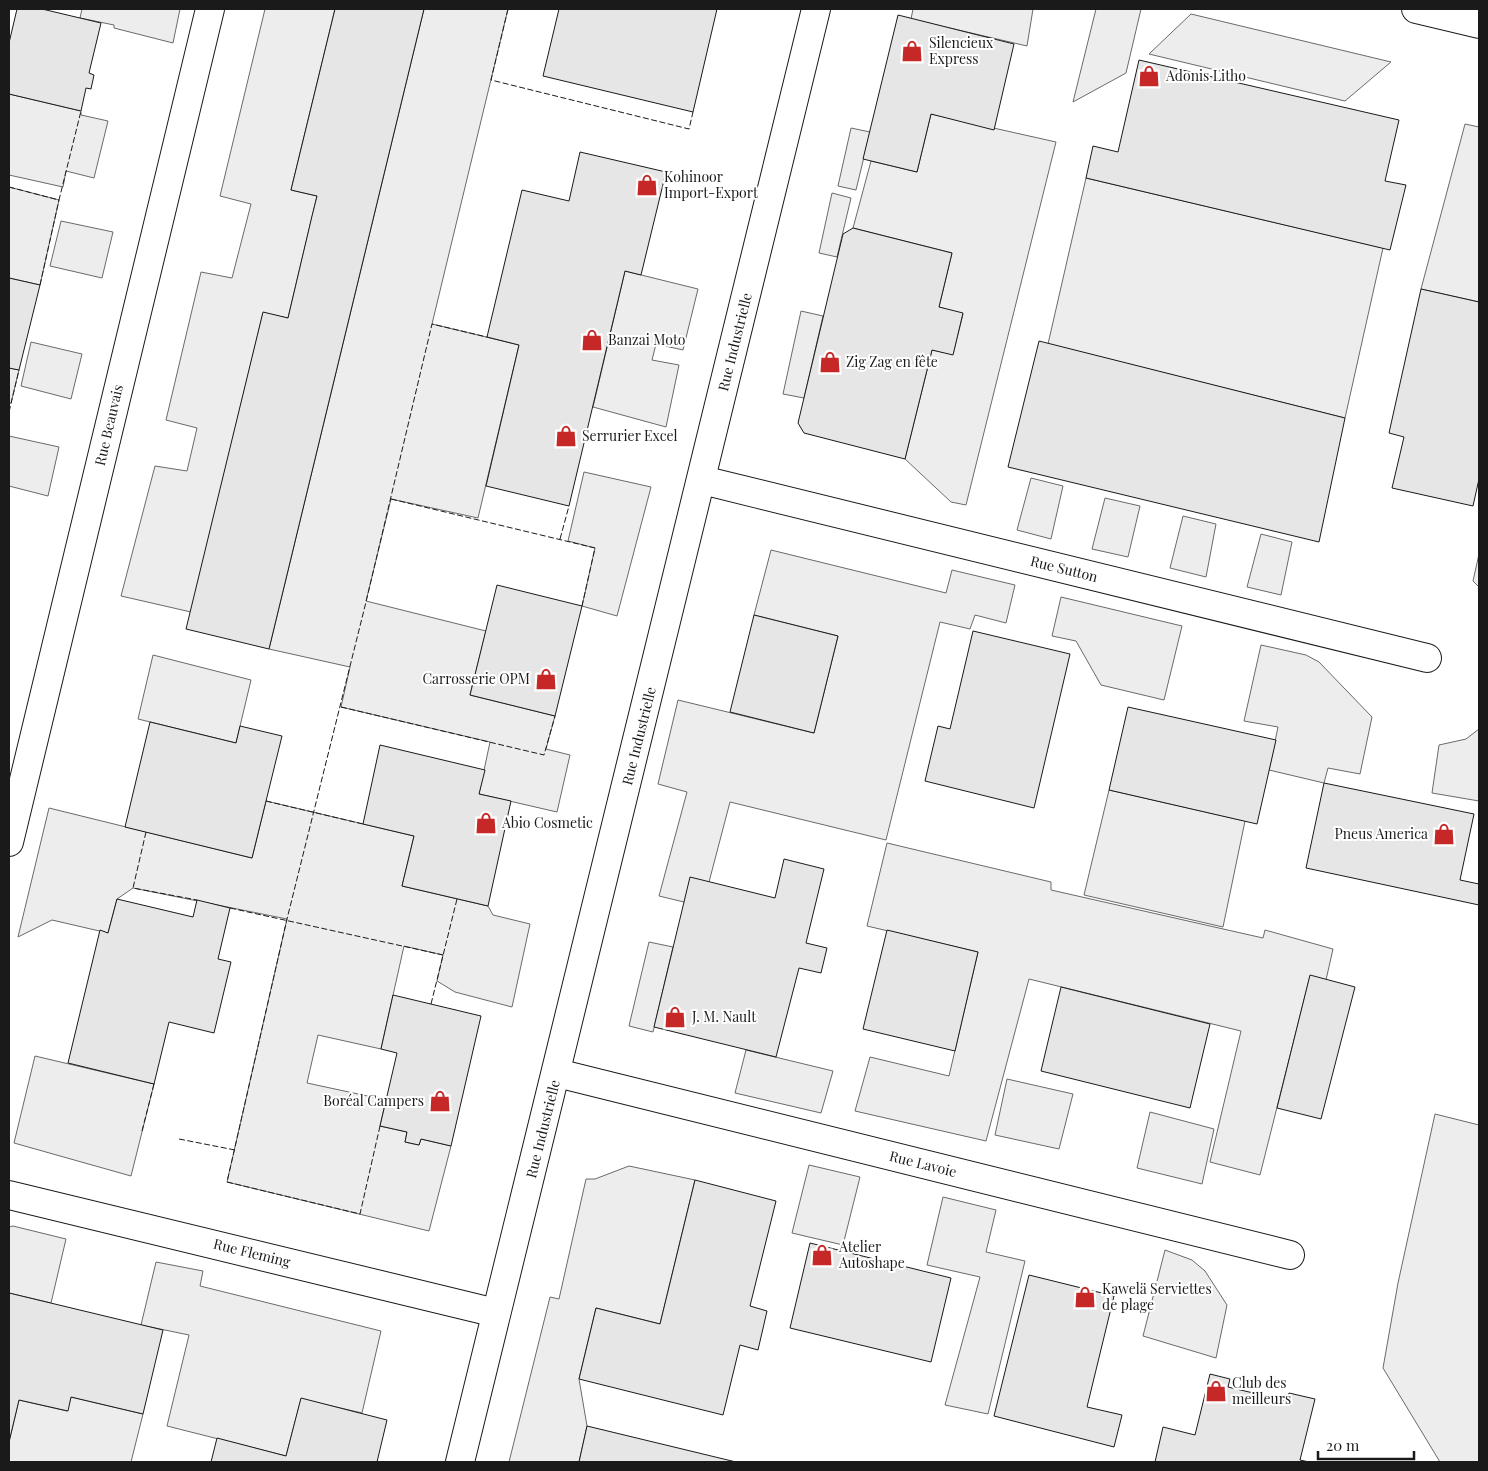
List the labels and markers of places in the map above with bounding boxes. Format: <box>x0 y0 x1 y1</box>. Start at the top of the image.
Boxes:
place label: Silencieux Express <box>929 33 994 68</box>
shop icon: Silencieux Express <box>899 38 925 64</box>
shop icon: Adonis Litho <box>1136 63 1162 89</box>
place label: Adonis Litho <box>1165 66 1246 85</box>
place label: Kohinoor Import-Export <box>664 167 759 202</box>
shop icon: Kohinoor Import-Export <box>634 172 660 198</box>
shop icon: Banzai Moto <box>579 327 605 353</box>
place label: Banzai Moto <box>608 330 686 349</box>
shop icon: Zig Zag en fête <box>817 349 843 375</box>
place label: Zig Zag en fête <box>846 352 938 371</box>
shop icon: Serrurier Excel <box>553 423 579 449</box>
place label: Serrurier Excel <box>582 426 678 445</box>
shop icon: Carrosserie OPM <box>533 666 559 692</box>
place label: Carrosserie OPM <box>422 669 530 688</box>
shop icon: Abio Cosmetic <box>473 810 499 836</box>
place label: Abio Cosmetic <box>501 813 593 832</box>
shop icon: Pneus America <box>1431 821 1457 847</box>
place label: Pneus America <box>1335 824 1428 843</box>
shop icon: J. M. Nault <box>662 1004 688 1030</box>
place label: J. M. Nault <box>691 1007 757 1026</box>
shop icon: Boréal Campers <box>427 1088 453 1114</box>
place label: Boréal Campers <box>323 1091 424 1110</box>
place label: Atelier Autoshape <box>838 1237 905 1272</box>
shop icon: Atelier Autoshape <box>809 1242 835 1268</box>
place label: Kawelä Serviettes de plage <box>1102 1279 1212 1314</box>
shop icon: Kawelä Serviettes de plage <box>1072 1284 1098 1310</box>
place label: Club des meilleurs <box>1232 1373 1291 1408</box>
shop icon: Club des meilleurs <box>1203 1378 1229 1404</box>

